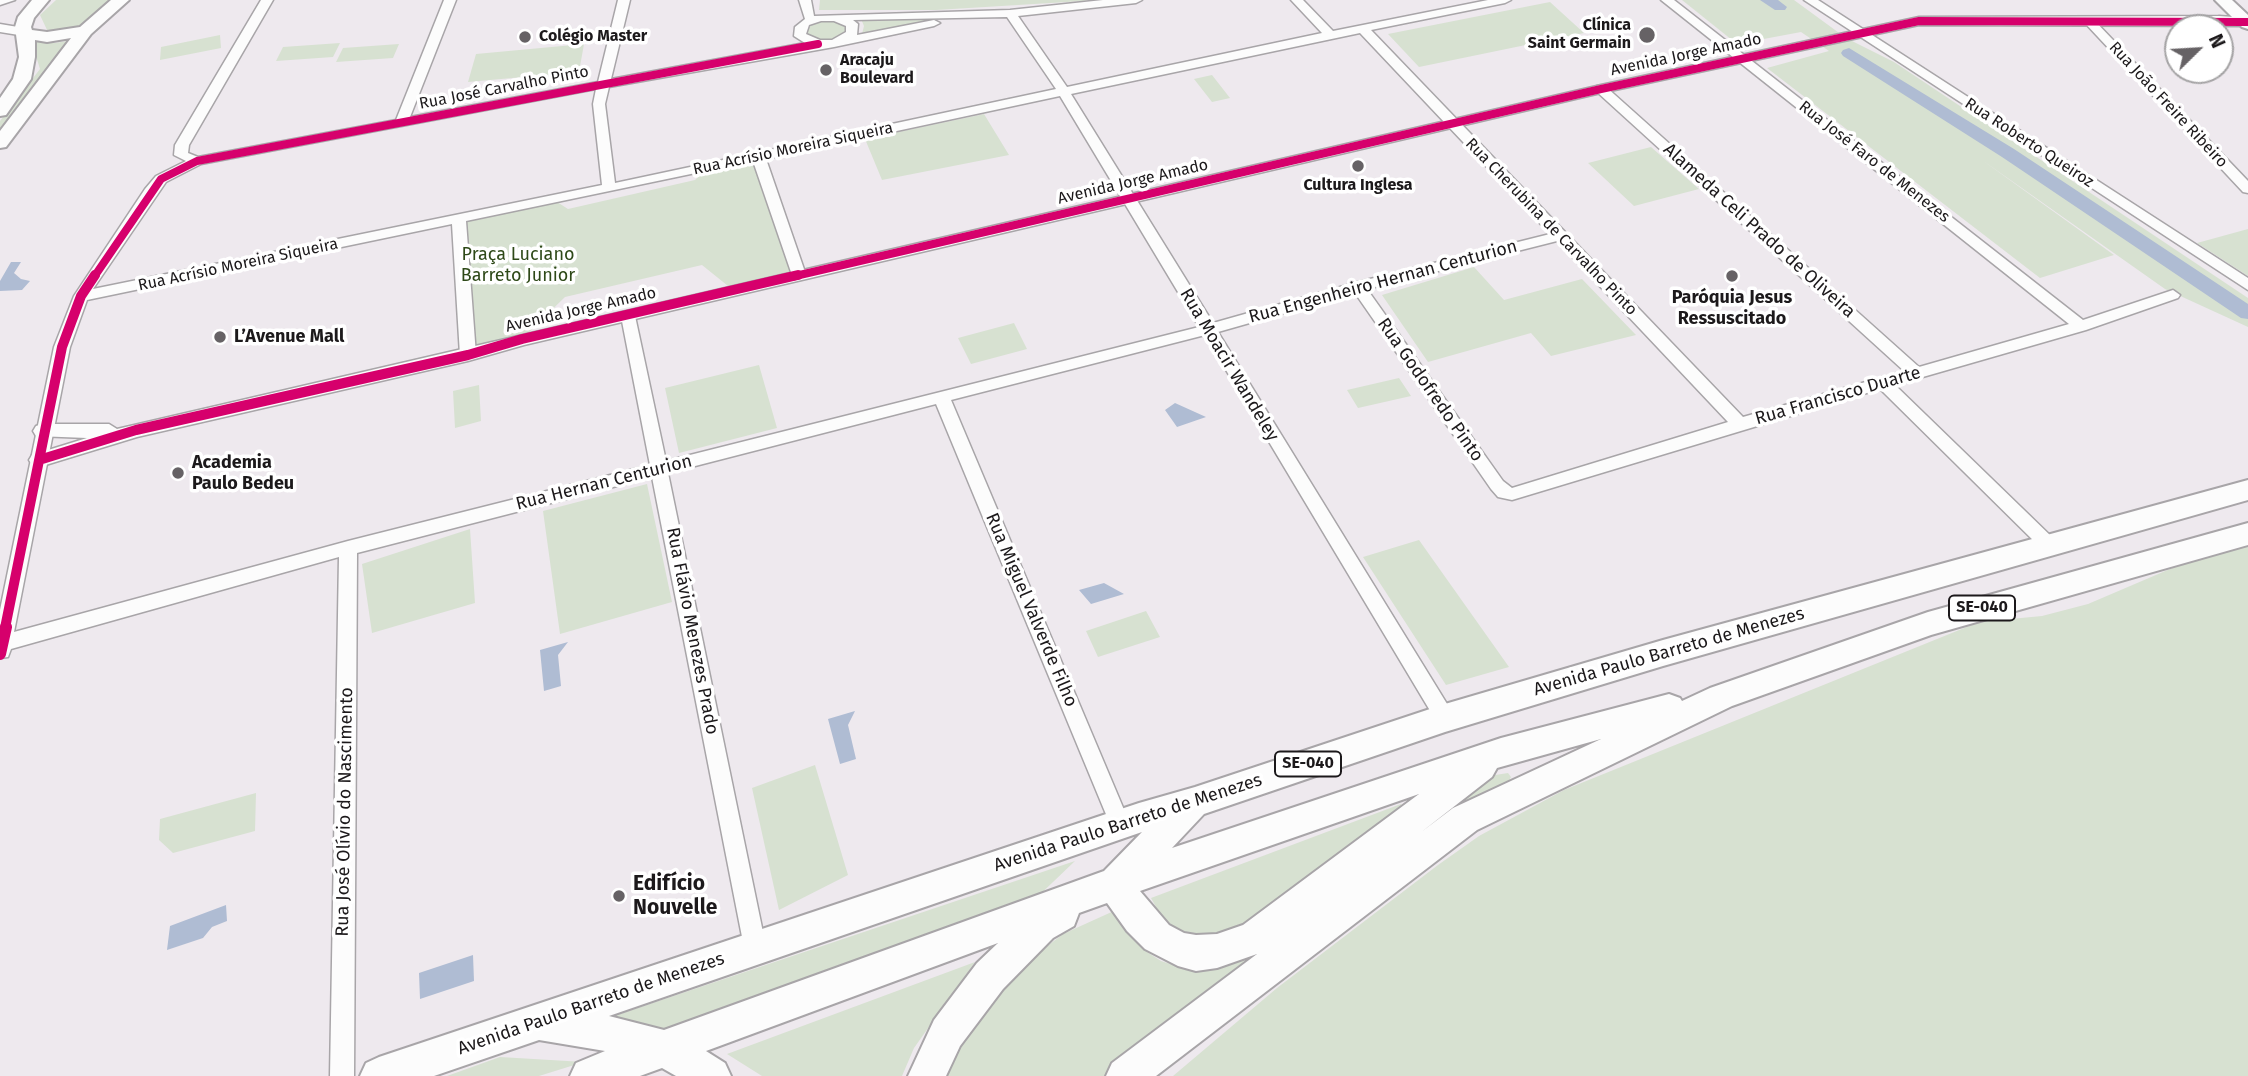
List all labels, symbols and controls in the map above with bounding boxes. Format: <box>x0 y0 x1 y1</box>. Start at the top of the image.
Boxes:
north arrow <box>2164 14 2234 84</box>
place label: Clínica Saint Germain <box>1528 16 1631 54</box>
marker: Clínica Saint Germain <box>1637 25 1657 45</box>
place label: Colégio Master <box>539 27 647 47</box>
marker: Colégio Master <box>517 29 533 45</box>
street label: Avenida Jorge Amado <box>1609 30 1763 80</box>
text: N <box>2204 31 2230 51</box>
street label: Rua João Freire Ribeiro <box>2105 38 2231 172</box>
place label: Aracaju Boulevard <box>840 51 914 89</box>
street label: Rua José Carvalho Pinto <box>418 62 590 114</box>
marker: Aracaju Boulevard <box>818 62 834 78</box>
street label: Rua Roberto Queiroz <box>1961 94 2097 192</box>
street label: Rua José Faro de Menezes <box>1795 97 1953 227</box>
street label: Rua Acrísio Moreira Siqueira <box>691 118 895 180</box>
street label: Rua Cherubina de Carvalho Pinto <box>1461 134 1641 320</box>
street label: Alameda Celi Prado de Oliveira <box>1659 139 1859 323</box>
street label: Avenida Jorge Amado <box>1056 155 1210 209</box>
marker: Cultura Inglesa <box>1350 158 1366 174</box>
place label: Cultura Inglesa <box>1303 176 1413 196</box>
street label: Rua Acrísio Moreira Siqueira <box>136 234 340 296</box>
street label: Rua Engenheiro Hernan Centurion <box>1246 236 1520 328</box>
park label: Praça Luciano Barreto Junior <box>461 244 575 286</box>
marker: Paróquia Jesus Ressuscitado <box>1724 268 1740 284</box>
street label: Avenida Jorge Amado <box>504 283 658 337</box>
street label: Rua Moacir Wandeley <box>1175 285 1283 445</box>
place label: Paróquia Jesus Ressuscitado <box>1672 287 1792 330</box>
street label: Rua Godofredo Pinto <box>1372 314 1488 466</box>
place label: L’Avenue Mall <box>234 326 344 348</box>
marker: L’Avenue Mall <box>212 329 228 345</box>
street label: Rua Francisco Duarte <box>1753 362 1923 430</box>
street label: Rua Hernan Centurion <box>514 451 694 515</box>
place label: Academia Paulo Bedeu <box>192 452 294 494</box>
marker: Academia Paulo Bedeu <box>170 465 186 481</box>
street label: Rua Miguel Valverde Filho <box>980 510 1082 710</box>
street label: Rua Flávio Menezes Prado <box>661 525 723 737</box>
road number: SE-040 <box>1949 596 2015 621</box>
street label: Avenida Paulo Barreto de Menezes <box>1531 603 1807 701</box>
street label: Rua José Olívio do Nascimento <box>332 687 358 937</box>
road number: SE-040 <box>1275 751 1341 776</box>
street label: Avenida Paulo Barreto de Menezes <box>991 769 1265 877</box>
place label: Edifício Nouvelle <box>633 871 717 921</box>
marker: Edifício Nouvelle <box>611 888 627 904</box>
street label: Avenida Paulo Barreto de Menezes <box>455 948 727 1060</box>

